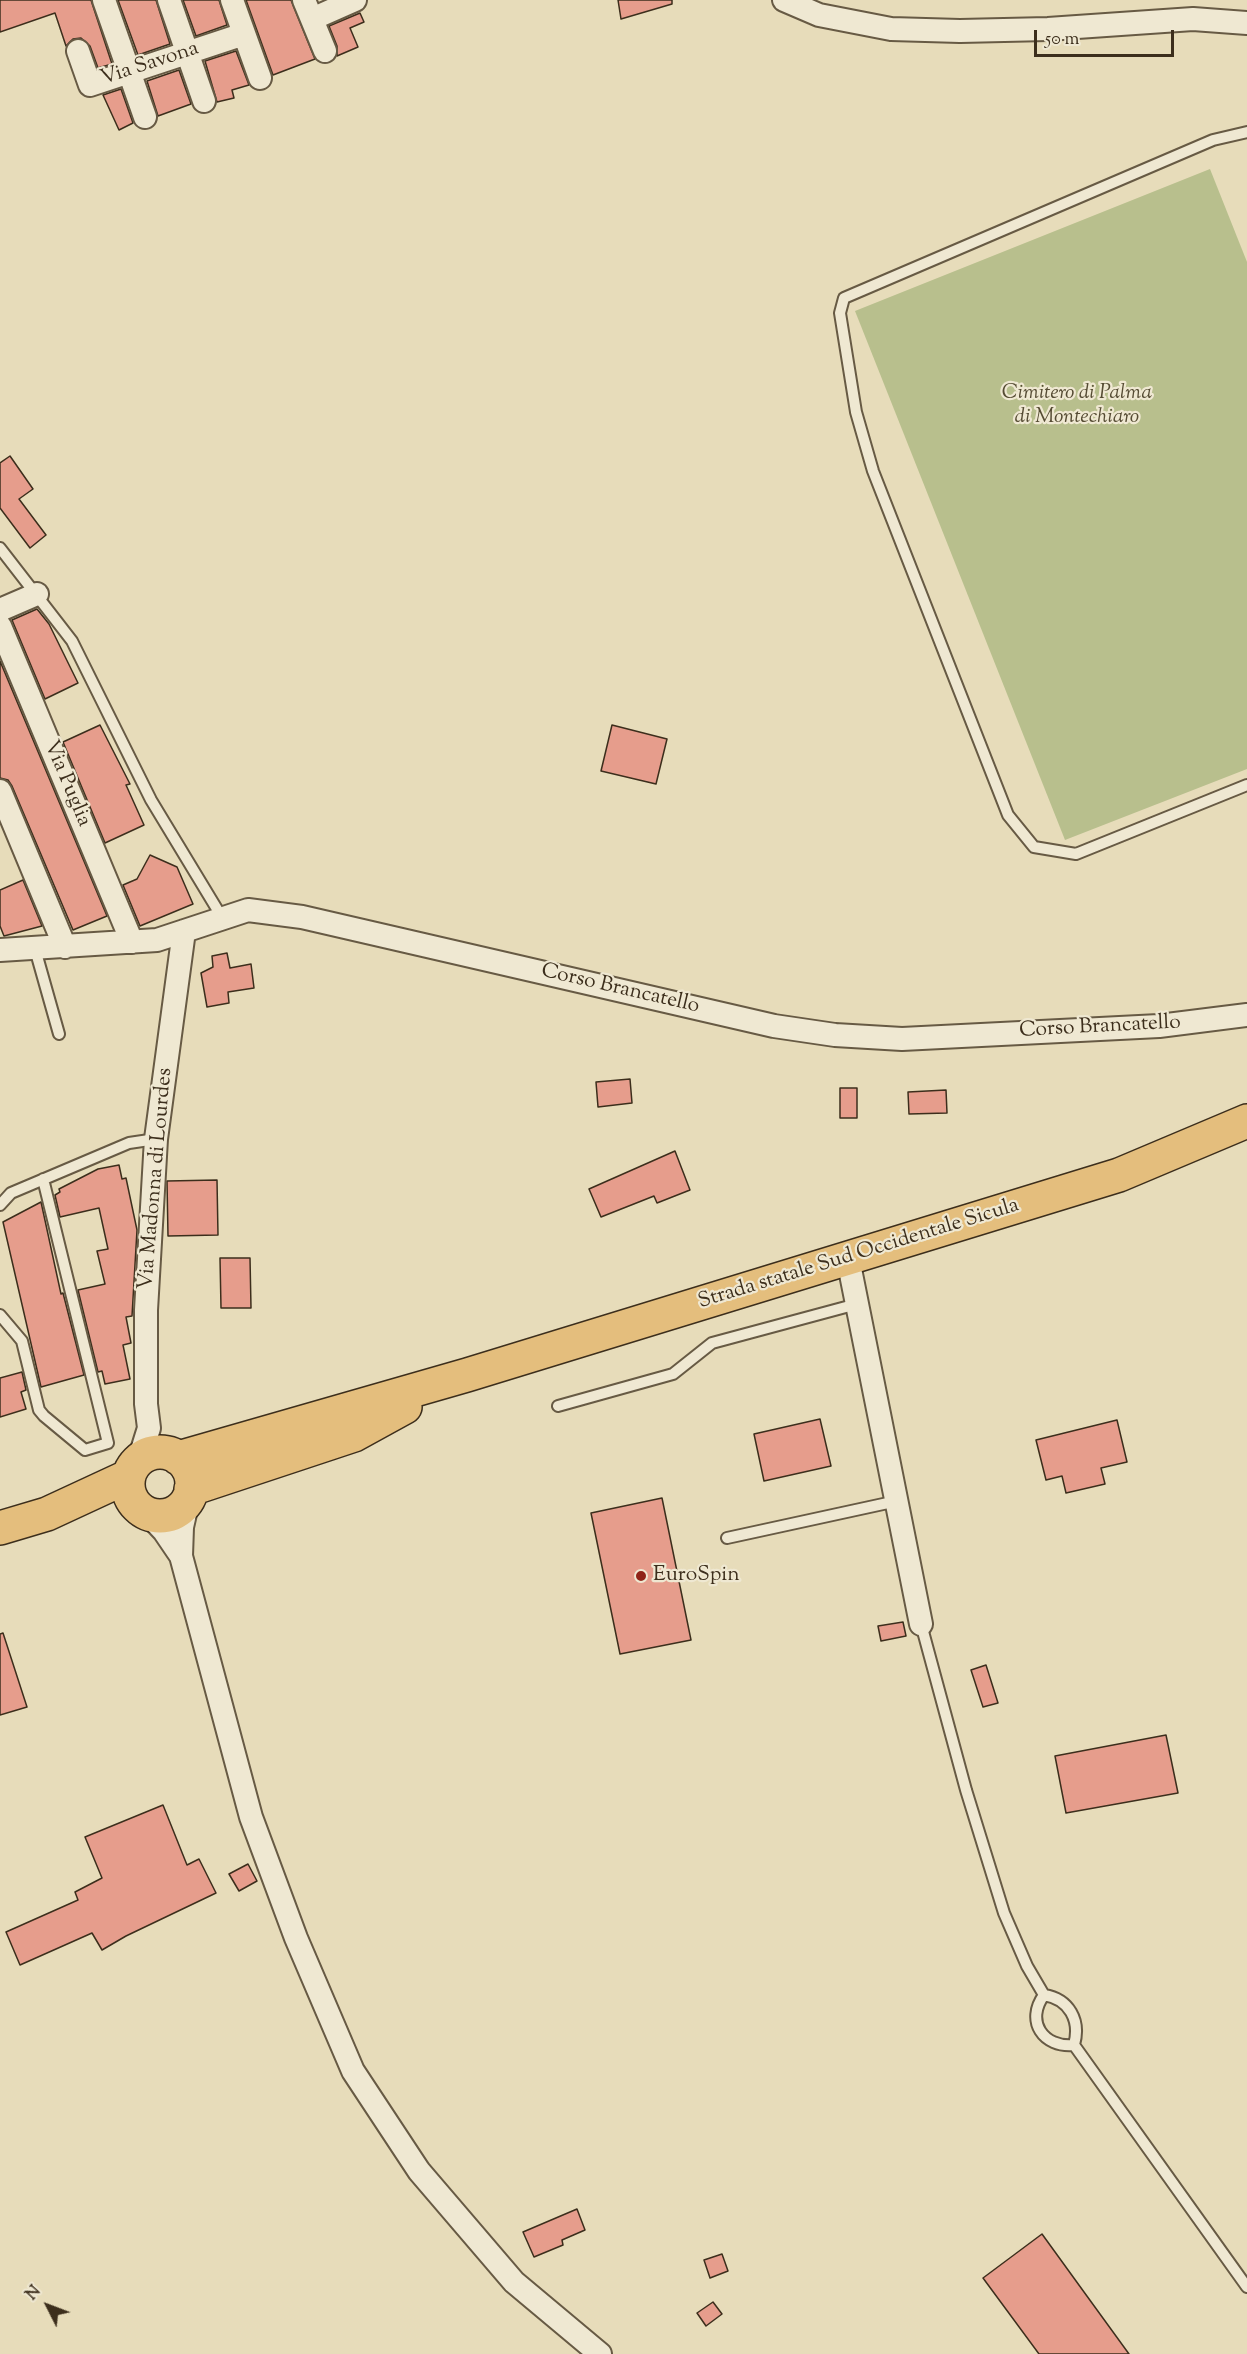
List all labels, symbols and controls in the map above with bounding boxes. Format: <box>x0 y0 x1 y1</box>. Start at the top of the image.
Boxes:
scale bar <box>1037 18 1176 56</box>
text: 50 m <box>1045 27 1079 53</box>
street label: Via Savona <box>98 37 202 93</box>
park label: Cimitero di Palma di Montechiaro <box>1002 381 1152 431</box>
street label: Via Puglia <box>37 737 95 831</box>
street label: Corso Brancatello <box>538 960 702 1020</box>
street label: Corso Brancatello <box>1019 1011 1181 1045</box>
street label: Via Madonna di Lourdes <box>135 1067 179 1291</box>
street label: Strada statale Sud Occidentale Sicula <box>695 1194 1023 1316</box>
place label: EuroSpin <box>653 1563 740 1589</box>
marker: EuroSpin <box>634 1569 648 1583</box>
north arrow <box>18 2276 78 2336</box>
text: N <box>21 2281 47 2306</box>

